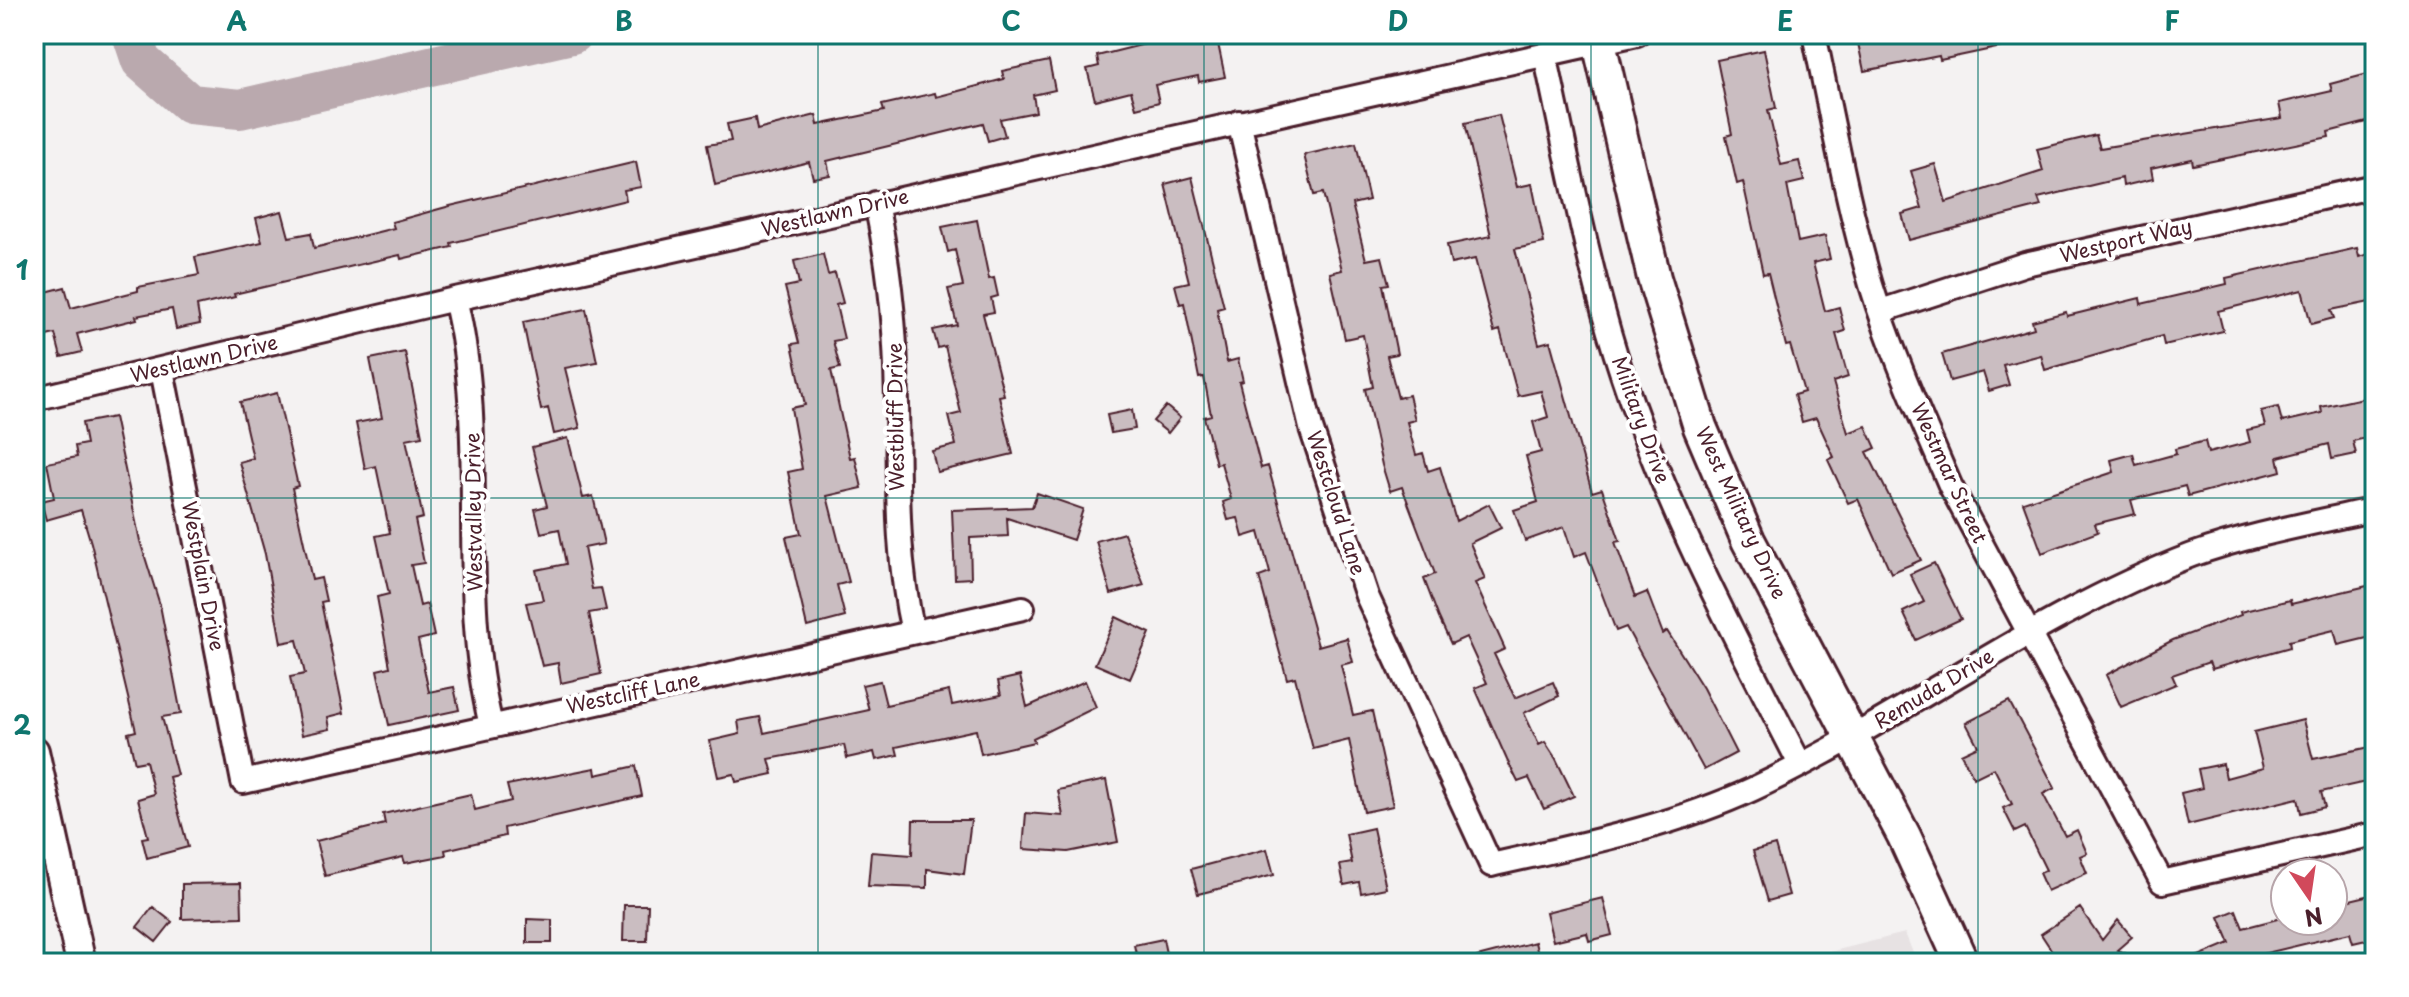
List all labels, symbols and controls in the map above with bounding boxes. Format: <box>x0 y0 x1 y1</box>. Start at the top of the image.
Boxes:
text: A <box>227 1 247 40</box>
text: B <box>615 1 633 40</box>
text: C <box>1001 1 1021 40</box>
text: D <box>1388 1 1408 40</box>
text: E <box>1777 1 1793 40</box>
text: F <box>2164 1 2180 40</box>
street label: Westlawn Drive <box>758 180 911 244</box>
street label: Westport Way <box>2056 210 2195 270</box>
text: 1 <box>16 250 28 289</box>
street label: Westlawn Drive <box>127 326 280 390</box>
street label: Westbluff Drive <box>879 343 911 491</box>
street label: Military Drive <box>1605 352 1679 488</box>
street label: Westmar Street <box>1904 397 1996 548</box>
street label: West Military Drive <box>1689 421 1795 604</box>
street label: Westcloud Lane <box>1299 427 1374 579</box>
street label: Westvalley Drive <box>457 432 489 592</box>
street label: Westplain Drive <box>175 498 233 653</box>
street label: Remuda Drive <box>1868 640 1999 736</box>
street label: Westcliff Lane <box>563 663 702 721</box>
text: 2 <box>13 705 31 744</box>
north arrow <box>2269 857 2349 937</box>
text: N <box>2302 900 2326 936</box>

